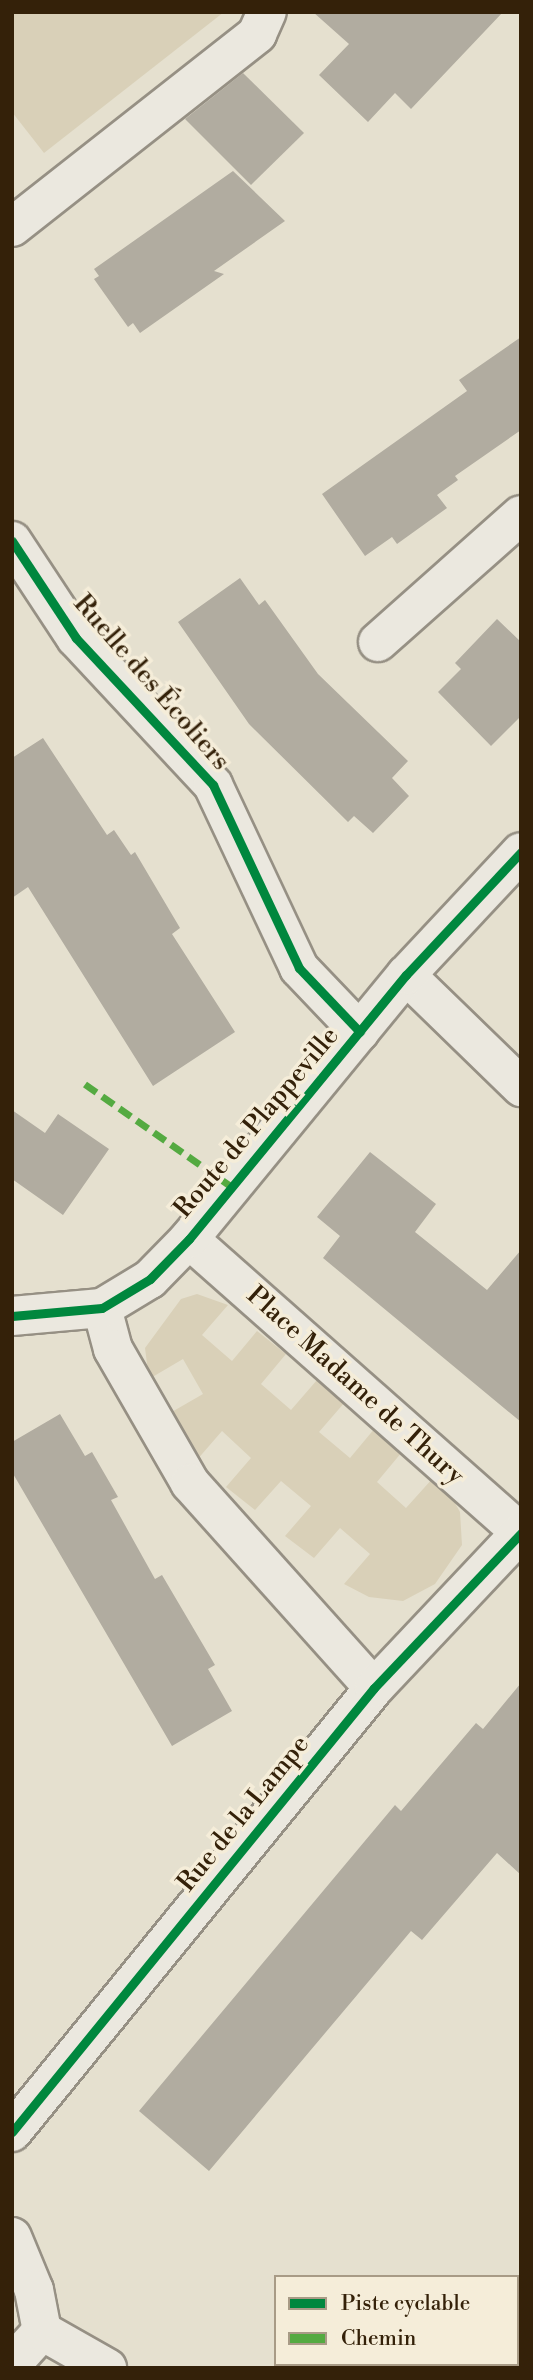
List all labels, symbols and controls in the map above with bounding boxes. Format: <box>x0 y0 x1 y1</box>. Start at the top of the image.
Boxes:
street label: Ruelle des Écoliers <box>66 589 236 777</box>
street label: Route de Plappeville <box>168 1021 346 1225</box>
street label: Place Madame de Thury <box>240 1280 470 1492</box>
street label: Rue de la Lampe <box>171 1730 317 1898</box>
legend <box>274 2275 519 2366</box>
text: Piste cyclable <box>341 2291 470 2317</box>
text: Chemin <box>341 2326 416 2352</box>

